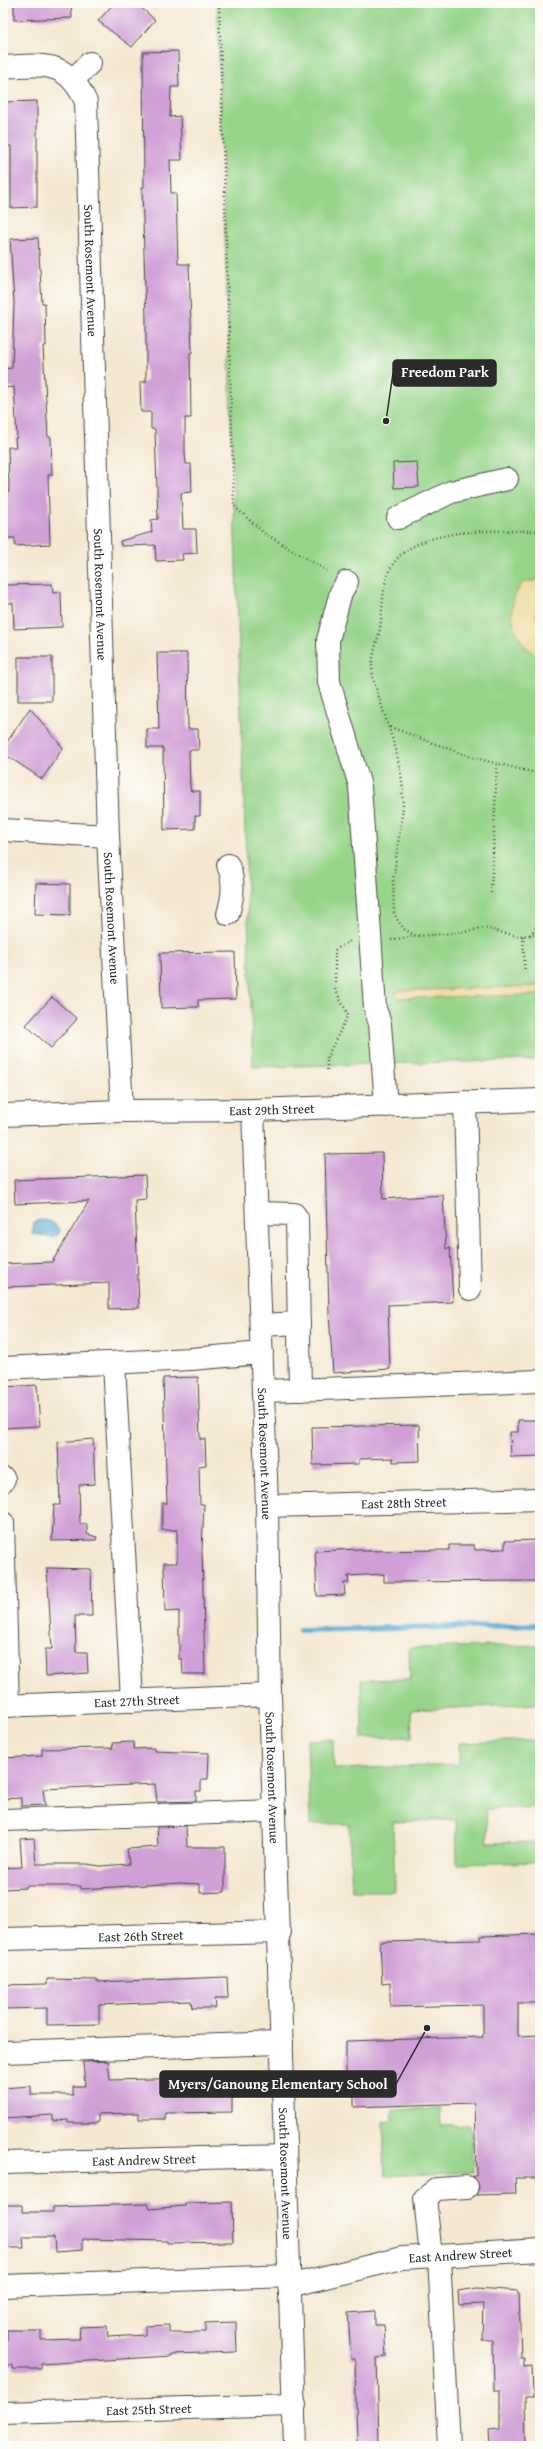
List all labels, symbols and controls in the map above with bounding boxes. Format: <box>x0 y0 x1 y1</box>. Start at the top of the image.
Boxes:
street label: South Rosemont Avenue <box>80 204 103 337</box>
callout: Freedom Park <box>393 360 496 386</box>
text: Freedom Park <box>401 362 490 382</box>
street label: South Rosemont Avenue <box>89 528 112 661</box>
street label: South Rosemont Avenue <box>99 852 125 985</box>
street label: East 29th Street <box>229 1098 315 1120</box>
street label: South Rosemont Avenue <box>253 1387 277 1520</box>
street label: East 28th Street <box>361 1492 447 1513</box>
street label: East 27th Street <box>94 1689 180 1712</box>
street label: South Rosemont Avenue <box>261 1711 284 1844</box>
street label: East 26th Street <box>98 1925 184 1946</box>
callout: Myers/Ganoung Elementary School <box>160 2071 396 2097</box>
text: Myers/Ganoung Elementary School <box>168 2074 388 2094</box>
street label: South Rosemont Avenue <box>274 2107 298 2240</box>
street label: East Andrew Street <box>92 2149 197 2170</box>
street label: East Andrew Street <box>408 2242 513 2267</box>
street label: East 25th Street <box>106 2398 192 2420</box>

